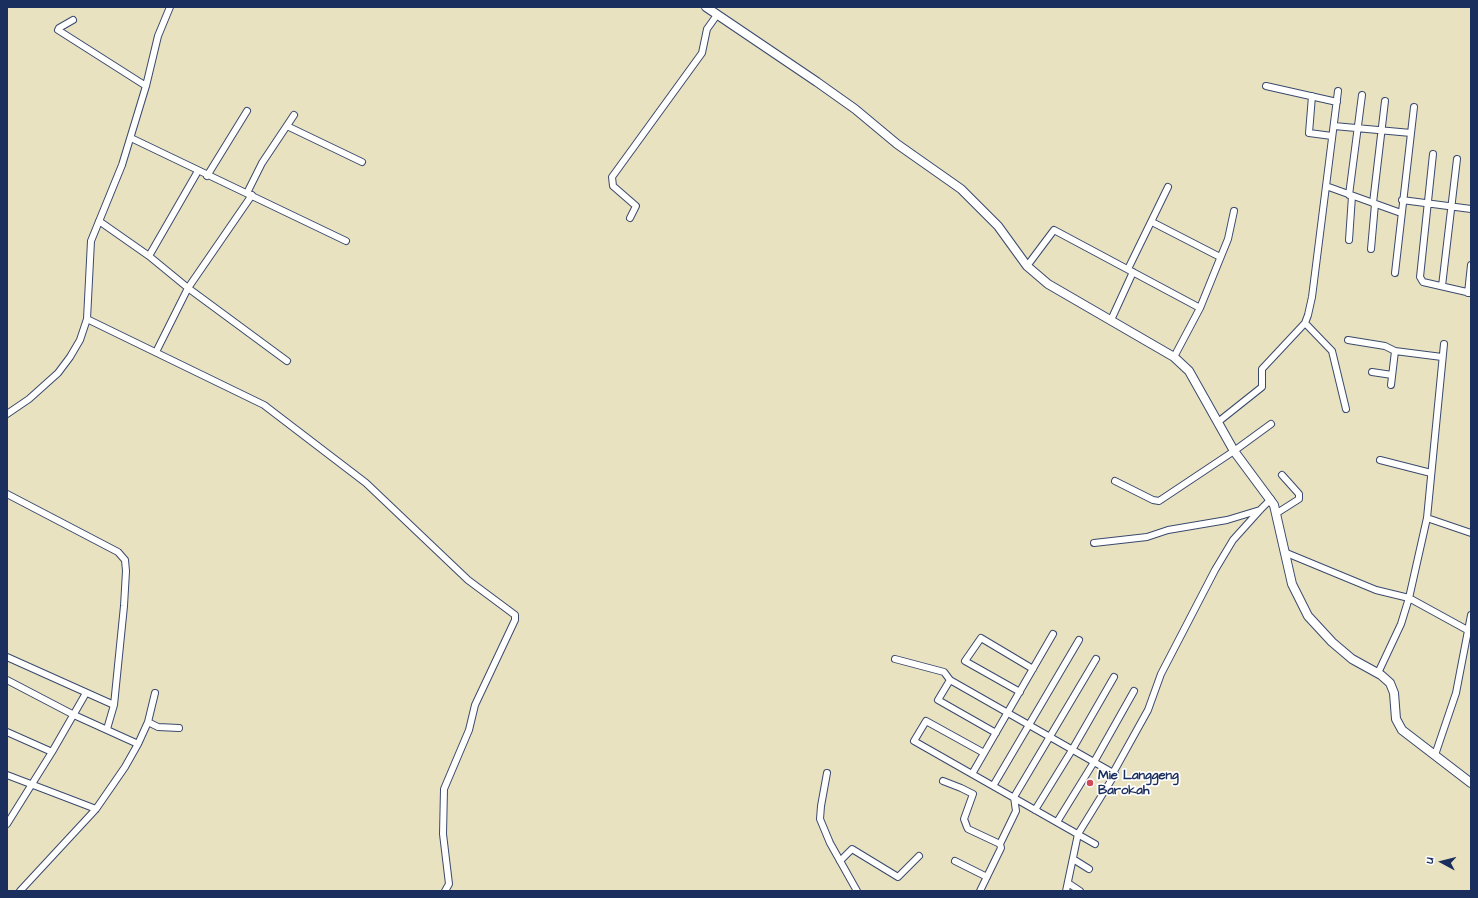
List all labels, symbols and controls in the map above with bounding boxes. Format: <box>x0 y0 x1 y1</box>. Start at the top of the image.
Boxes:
place label: Mie Langgeng Barokah <box>1098 768 1179 799</box>
marker: Mie Langgeng Barokah <box>1085 778 1095 788</box>
north arrow <box>1422 842 1462 882</box>
text: U <box>1422 856 1437 864</box>

